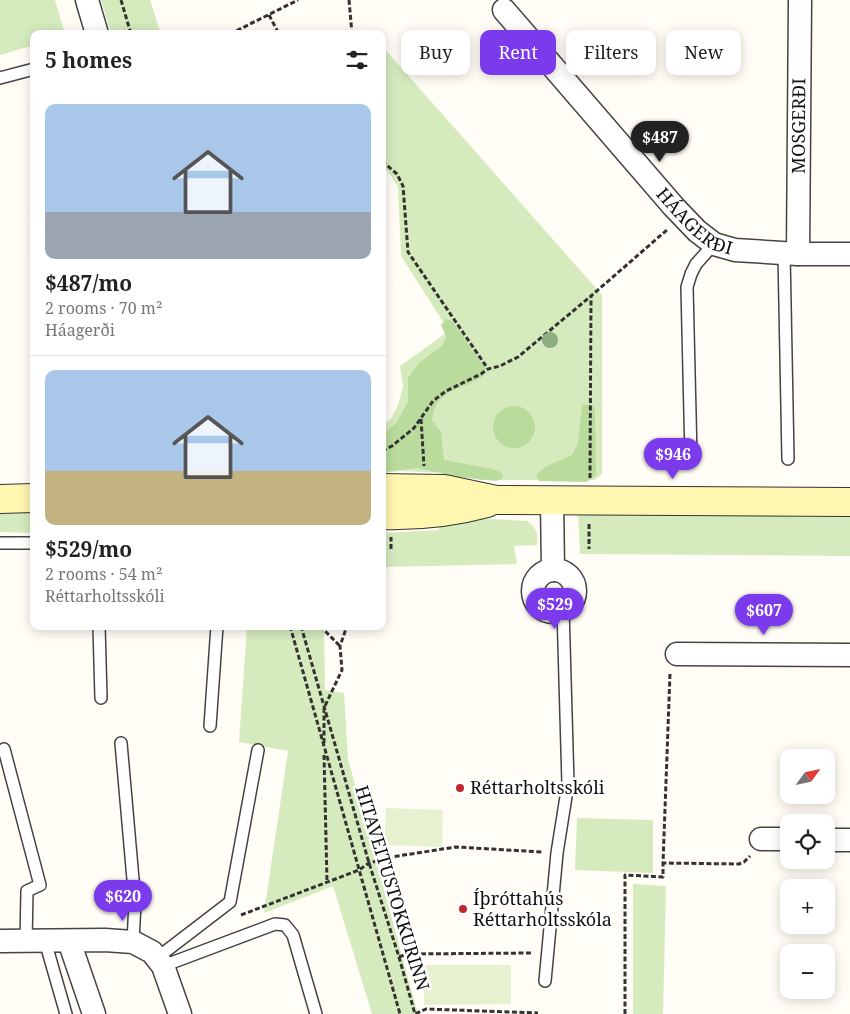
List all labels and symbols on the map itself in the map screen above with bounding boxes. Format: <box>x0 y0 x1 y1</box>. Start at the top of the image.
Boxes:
street label: MOSGERÐI <box>786 78 810 174</box>
pin: $487 <box>630 120 690 163</box>
street label: HÁAGERÐI <box>652 182 735 260</box>
pin: $946 <box>643 438 703 480</box>
pin: $529 <box>525 588 585 630</box>
pin: $607 <box>734 594 794 636</box>
north arrow <box>780 749 835 804</box>
place label: Réttarholtsskóli <box>470 775 605 799</box>
street label: HITAVEITUSTOKKURINN <box>350 782 436 994</box>
marker: Réttarholtsskóli <box>454 782 466 794</box>
pin: $620 <box>93 880 153 922</box>
place label: Íþróttahús Réttarholtsskóla <box>473 886 612 931</box>
marker: Íþróttahús Réttarholtsskóla <box>457 903 469 915</box>

